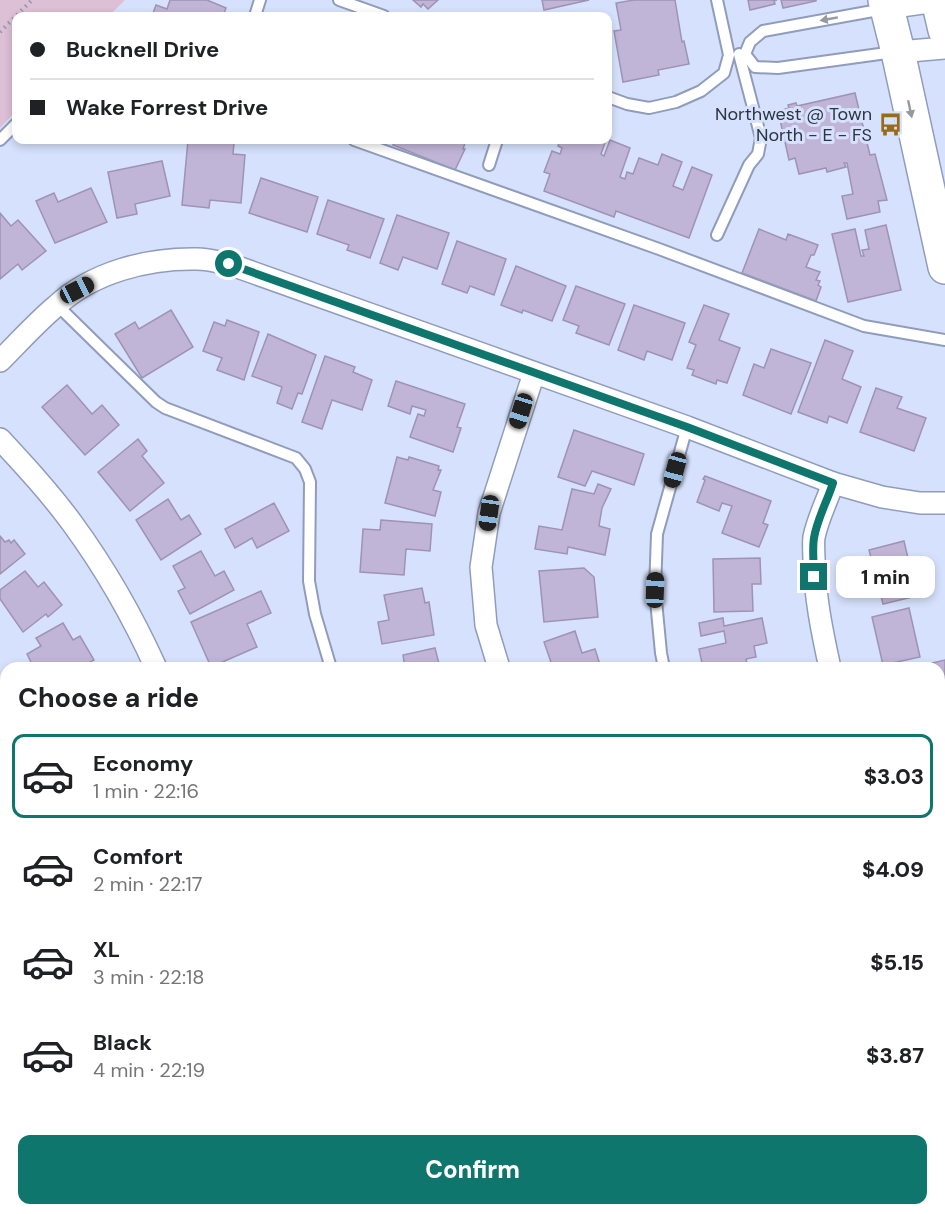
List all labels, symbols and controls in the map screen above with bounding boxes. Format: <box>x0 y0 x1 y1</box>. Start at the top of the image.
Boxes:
one-way arrow <box>820 15 839 24</box>
text: Bucknell Drive <box>66 35 219 64</box>
text: Wake Forrest Drive <box>66 93 268 122</box>
one-way arrow <box>906 99 915 118</box>
place label: Northwest @ Town North - E - FS <box>715 102 872 147</box>
bus stop icon: Northwest @ Town North - E - FS <box>877 111 903 137</box>
route start <box>215 250 242 277</box>
car <box>57 274 97 306</box>
car <box>507 391 535 431</box>
car <box>662 450 688 490</box>
car <box>478 494 500 532</box>
callout: 1 min <box>835 556 934 598</box>
route end <box>800 563 827 590</box>
text: 1 min <box>861 564 910 590</box>
car <box>645 572 665 608</box>
text: Choose a ride <box>18 680 199 715</box>
icon: car <box>21 749 75 803</box>
text: Economy <box>93 749 193 778</box>
text: $3.03 <box>864 762 924 791</box>
text: 1 min · 22:16 <box>93 778 199 804</box>
icon: car <box>21 842 75 896</box>
text: Comfort <box>93 842 183 871</box>
text: $4.09 <box>862 855 924 884</box>
text: 2 min · 22:17 <box>93 871 203 897</box>
icon: car <box>21 935 75 989</box>
text: XL <box>93 935 120 964</box>
text: $5.15 <box>870 948 924 977</box>
text: 3 min · 22:18 <box>93 964 204 990</box>
icon: car <box>21 1028 75 1082</box>
text: Black <box>93 1028 152 1057</box>
text: $3.87 <box>866 1041 924 1070</box>
text: 4 min · 22:19 <box>93 1057 205 1083</box>
button: Confirm <box>18 1135 927 1204</box>

